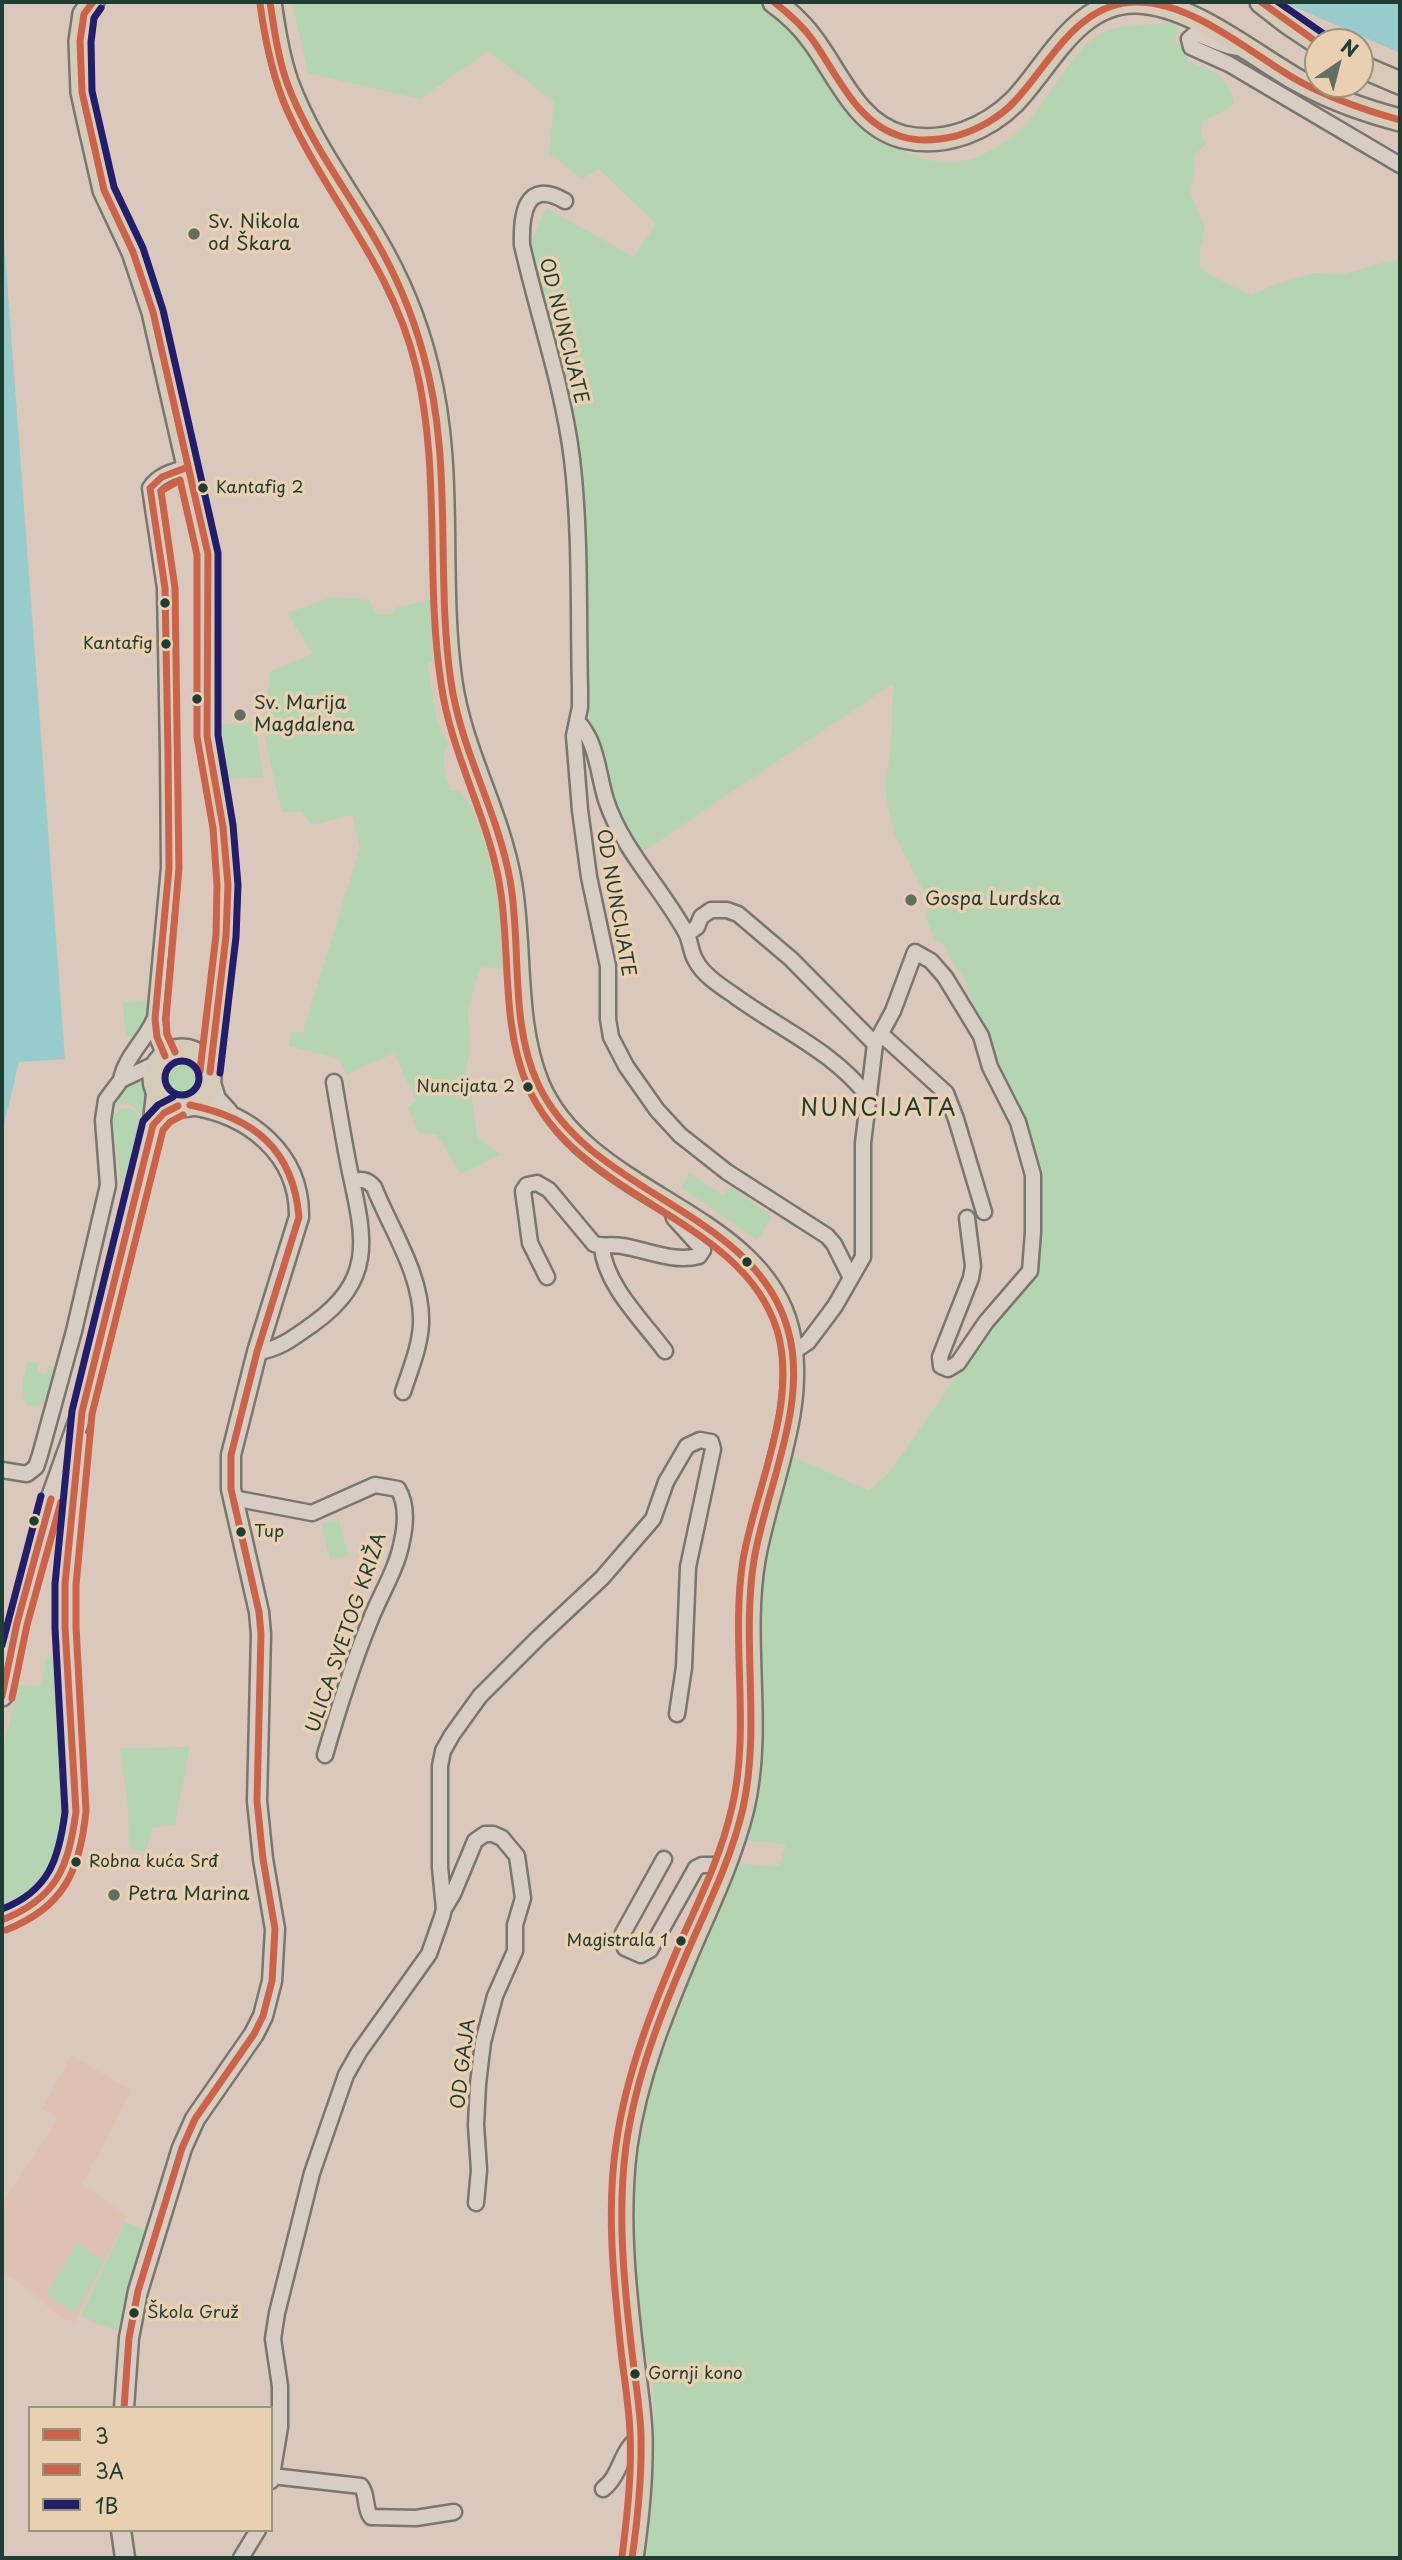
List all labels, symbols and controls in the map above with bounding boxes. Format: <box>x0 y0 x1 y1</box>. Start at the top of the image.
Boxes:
north arrow <box>1304 28 1374 98</box>
text: N <box>1336 32 1364 63</box>
place label: Sv. Nikola od Škara <box>208 212 299 256</box>
marker: Sv. Nikola od Škara <box>186 226 202 242</box>
street label: OD NUNCIJATE <box>534 256 592 406</box>
place label: Kantafig 2 <box>216 478 304 498</box>
marker: Kantafig 2 <box>196 481 210 495</box>
unlabelled marker <box>158 596 172 610</box>
place label: Kantafig <box>83 634 153 654</box>
marker: Kantafig <box>159 637 173 651</box>
unlabelled marker <box>190 692 204 706</box>
place label: Sv. Marija Magdalena <box>254 693 355 737</box>
marker: Sv. Marija Magdalena <box>232 707 248 723</box>
street label: OD NUNCIJATE <box>591 827 639 979</box>
place label: Gospa Lurdska <box>925 889 1061 911</box>
marker: Gospa Lurdska <box>903 892 919 908</box>
place label: Nuncijata 2 <box>417 1077 515 1097</box>
marker: Nuncijata 2 <box>521 1080 535 1094</box>
district label: NUNCIJATA <box>802 1096 956 1124</box>
unlabelled marker <box>740 1255 754 1269</box>
unlabelled marker <box>27 1514 41 1528</box>
place label: Tup <box>254 1522 284 1542</box>
marker: Tup <box>234 1525 248 1539</box>
street label: ULICA SVETOG KRIŽA <box>302 1530 392 1736</box>
place label: Robna kuća Srđ <box>89 1852 218 1872</box>
marker: Robna kuća Srđ <box>69 1855 83 1869</box>
place label: Petra Marina <box>128 1884 249 1906</box>
marker: Petra Marina <box>106 1887 122 1903</box>
place label: Magistrala 1 <box>567 1931 668 1951</box>
marker: Magistrala 1 <box>674 1934 688 1948</box>
street label: OD GAJA <box>447 2018 481 2110</box>
place label: Škola Gruž <box>147 2303 239 2323</box>
marker: Škola Gruž <box>127 2306 141 2320</box>
place label: Gornji kono <box>648 2364 743 2384</box>
marker: Gornji kono <box>628 2367 642 2381</box>
legend <box>28 2406 273 2532</box>
text: 3 <box>95 2419 109 2451</box>
text: 3A <box>95 2454 124 2486</box>
text: 1B <box>95 2489 118 2521</box>

